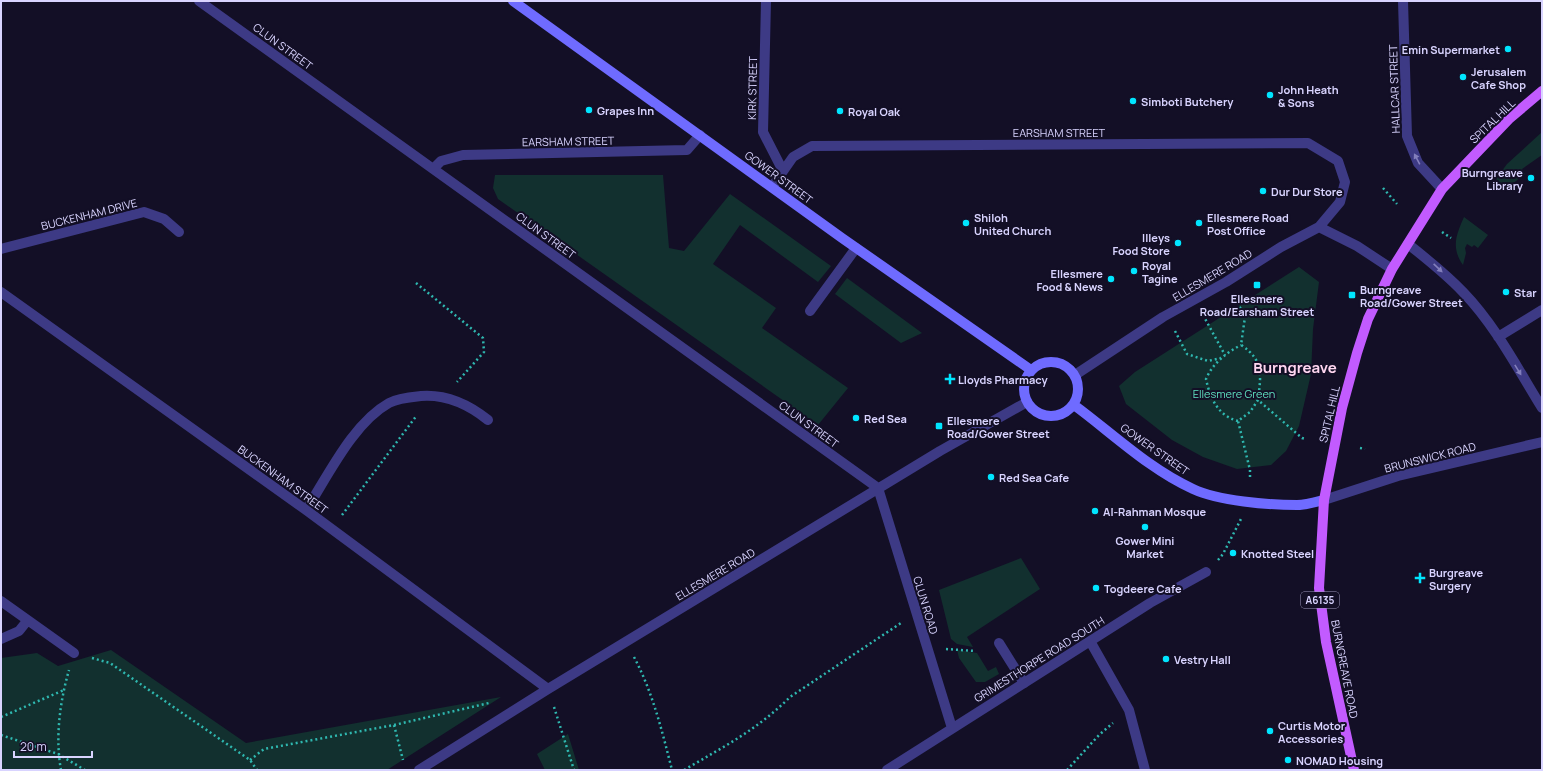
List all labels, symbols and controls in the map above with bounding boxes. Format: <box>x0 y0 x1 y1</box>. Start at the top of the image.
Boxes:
street label: CLUN STREET <box>250 19 316 73</box>
place label: Emin Supermarket <box>1402 42 1500 57</box>
street label: HALLCAR STREET <box>1385 44 1403 134</box>
marker: Emin Supermarket <box>1503 44 1513 54</box>
street label: KIRK STREET <box>744 55 760 120</box>
place label: Jerusalem Cafe Shop <box>1471 64 1526 92</box>
marker: Jerusalem Cafe Shop <box>1458 72 1468 82</box>
place label: John Heath & Sons <box>1278 82 1339 110</box>
marker: John Heath & Sons <box>1265 90 1275 100</box>
place label: Simboti Butchery <box>1141 94 1234 109</box>
street label: SPITAL HILL <box>1466 95 1518 147</box>
marker: Simboti Butchery <box>1128 96 1138 106</box>
place label: Grapes Inn <box>597 103 654 118</box>
place label: Royal Oak <box>848 104 901 119</box>
marker: Grapes Inn <box>584 105 594 115</box>
marker: Royal Oak <box>835 106 845 116</box>
street label: EARSHAM STREET <box>1013 125 1106 140</box>
street label: EARSHAM STREET <box>522 133 615 149</box>
street label: GOWER STREET <box>742 147 816 207</box>
one-way arrow <box>1414 153 1420 165</box>
place label: Burngreave Library <box>1462 165 1524 193</box>
marker: Burngreave Library <box>1526 173 1536 183</box>
place label: Dur Dur Store <box>1271 184 1343 199</box>
marker: Dur Dur Store <box>1258 186 1268 196</box>
street label: BUCKENHAM DRIVE <box>39 195 139 233</box>
street label: CLUN STREET <box>513 208 579 262</box>
place label: Shiloh United Church <box>974 210 1051 238</box>
place label: Ellesmere Road Post Office <box>1207 210 1289 238</box>
marker: Shiloh United Church <box>961 218 971 228</box>
marker: Ellesmere Road Post Office <box>1194 218 1204 228</box>
place label: Illeys Food Store <box>1112 230 1170 258</box>
marker: Illeys Food Store <box>1173 238 1183 248</box>
street label: ELLESMERE ROAD <box>1169 245 1255 305</box>
place label: Royal Tagine <box>1142 258 1178 286</box>
one-way arrow <box>1433 263 1443 273</box>
place label: Ellesmere Food & News <box>1036 266 1103 294</box>
marker: Royal Tagine <box>1129 266 1139 276</box>
marker: Ellesmere Food & News <box>1106 274 1116 284</box>
marker: Ellesmere Road/Earsham Street <box>1252 280 1262 290</box>
place label: Burngreave Road/Gower Street <box>1360 282 1463 310</box>
place label: Star <box>1514 285 1537 300</box>
marker: Star <box>1501 287 1511 297</box>
marker: Burngreave Road/Gower Street <box>1347 290 1357 300</box>
place label: Ellesmere Road/Earsham Street <box>1200 291 1314 319</box>
district label: Burngreave <box>1253 357 1337 378</box>
one-way arrow <box>1515 364 1522 376</box>
place label: Lloyds Pharmacy <box>958 372 1048 387</box>
marker: Lloyds Pharmacy <box>945 374 955 384</box>
street label: SPITAL HILL <box>1315 384 1343 444</box>
park label: Ellesmere Green <box>1193 386 1275 401</box>
street label: CLUN STREET <box>776 397 842 451</box>
place label: Red Sea <box>864 411 907 426</box>
marker: Red Sea <box>851 413 861 423</box>
place label: Ellesmere Road/Gower Street <box>947 413 1050 441</box>
street label: GOWER STREET <box>1118 420 1193 478</box>
marker: Ellesmere Road/Gower Street <box>934 421 944 431</box>
street label: BRUNSWICK ROAD <box>1383 438 1477 476</box>
street label: BUCKENHAM STREET <box>235 441 331 517</box>
place label: Red Sea Cafe <box>999 470 1070 485</box>
marker: Red Sea Cafe <box>986 472 996 482</box>
place label: Al-Rahman Mosque <box>1103 504 1207 519</box>
marker: Al-Rahman Mosque <box>1090 506 1100 516</box>
marker: Gower Mini Market <box>1140 522 1150 532</box>
place label: Gower Mini Market <box>1116 533 1174 561</box>
street label: ELLESMERE ROAD <box>672 544 758 604</box>
place label: Knotted Steel <box>1241 546 1314 561</box>
marker: Knotted Steel <box>1228 548 1238 558</box>
place label: Burgreave Surgery <box>1429 565 1484 593</box>
marker: Burgreave Surgery <box>1414 572 1426 584</box>
street label: CLUN ROAD <box>910 574 942 636</box>
place label: Togdeere Cafe <box>1104 581 1182 596</box>
marker: Togdeere Cafe <box>1091 583 1101 593</box>
road number: A6135 <box>1301 592 1339 608</box>
street label: GRIMESTHORPE ROAD SOUTH <box>971 613 1107 705</box>
street label: BURNGREAVE ROAD <box>1328 618 1362 720</box>
place label: Vestry Hall <box>1174 652 1231 667</box>
marker: Vestry Hall <box>1161 654 1171 664</box>
place label: Curtis Motor Accessories <box>1278 718 1346 746</box>
marker: Curtis Motor Accessories <box>1265 726 1275 736</box>
scale bar <box>14 733 92 759</box>
text: 20 m <box>20 738 47 755</box>
place label: NOMAD Housing <box>1296 753 1383 768</box>
marker: NOMAD Housing <box>1283 755 1293 765</box>

